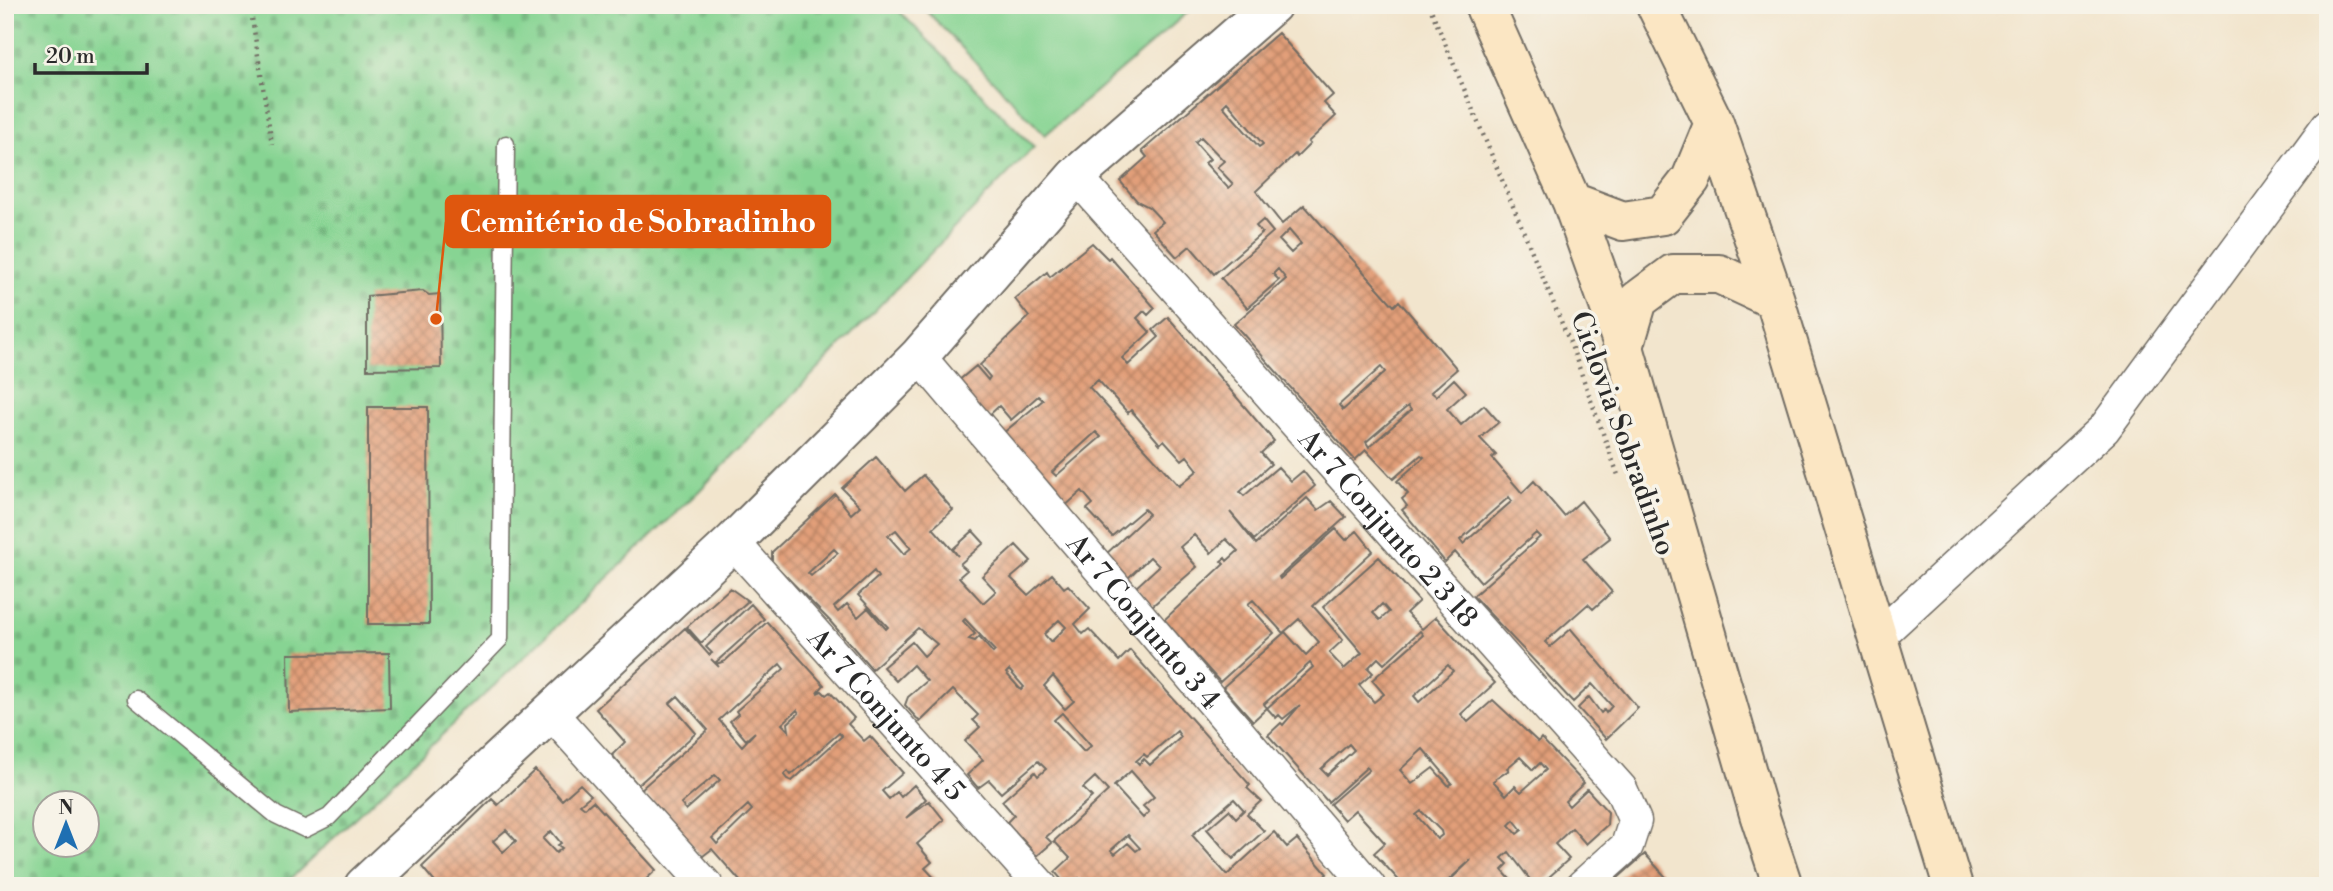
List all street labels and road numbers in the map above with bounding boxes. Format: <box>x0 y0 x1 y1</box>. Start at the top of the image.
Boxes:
street label: Ciclovia Sobradinho <box>1562 307 1683 560</box>
street label: Ar 7 Conjunto 2 3 18 <box>1290 422 1485 635</box>
street label: Ar 7 Conjunto 3 4 <box>1058 526 1228 717</box>
street label: Ar 7 Conjunto 4 5 <box>799 621 972 809</box>

